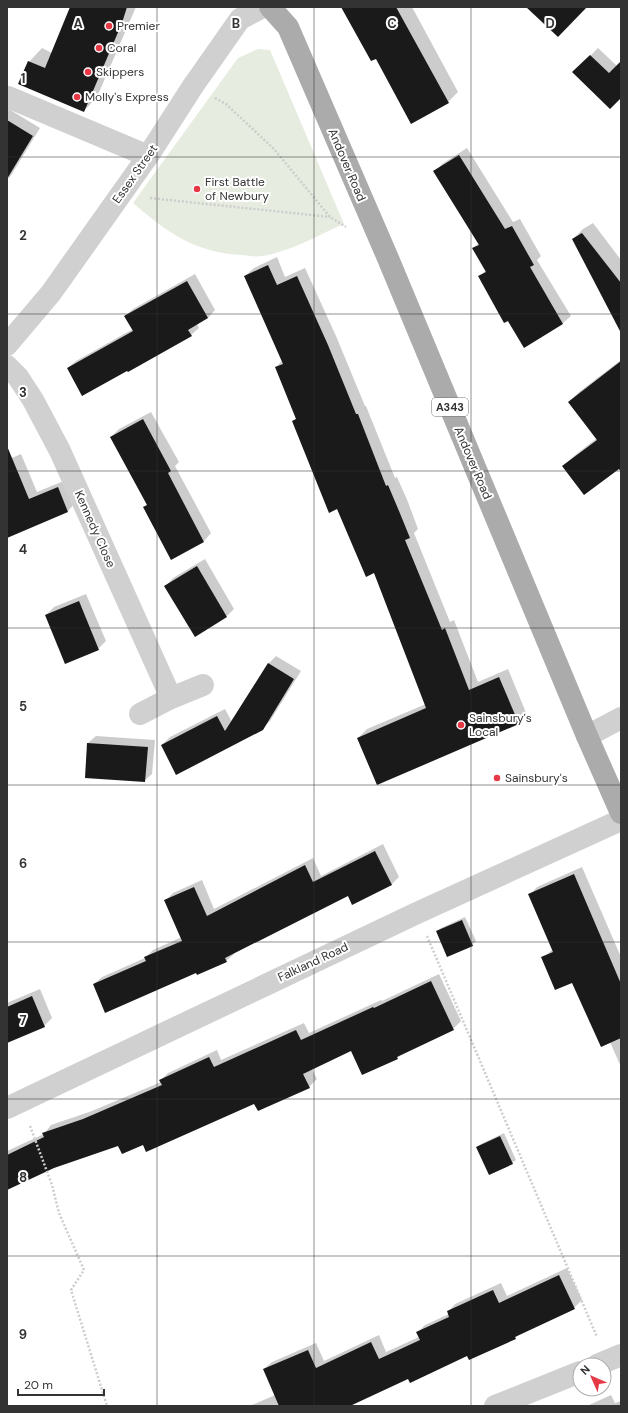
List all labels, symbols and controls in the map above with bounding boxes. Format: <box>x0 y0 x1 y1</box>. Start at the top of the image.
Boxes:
text: A <box>73 15 83 32</box>
text: B <box>232 15 240 32</box>
text: C <box>387 15 397 32</box>
text: D <box>545 15 555 32</box>
place label: Premier <box>117 18 160 34</box>
marker: Premier <box>104 21 114 31</box>
place label: Coral <box>107 40 136 56</box>
marker: Coral <box>94 43 104 53</box>
place label: Skippers <box>96 64 144 80</box>
marker: Skippers <box>83 67 93 77</box>
text: 1 <box>21 70 25 87</box>
place label: Molly's Express <box>85 89 169 105</box>
marker: Molly's Express <box>72 92 82 102</box>
street label: Andover Road <box>324 126 370 204</box>
street label: Essex Street <box>109 141 161 207</box>
place label: First Battle of Newbury <box>205 174 269 204</box>
marker: First Battle of Newbury <box>192 184 202 194</box>
text: 2 <box>19 227 27 244</box>
text: 3 <box>19 384 27 401</box>
road number: A343 <box>432 398 468 416</box>
street label: Andover Road <box>450 424 496 502</box>
street label: Kennedy Close <box>71 488 119 570</box>
text: 4 <box>19 541 27 558</box>
text: 5 <box>19 698 27 715</box>
place label: Sainsbury's Local <box>469 710 532 740</box>
marker: Sainsbury's Local <box>456 720 466 730</box>
place label: Sainsbury's <box>505 770 568 786</box>
marker: Sainsbury's <box>492 773 502 783</box>
text: 6 <box>19 855 27 872</box>
street label: Falkland Road <box>275 939 351 985</box>
text: 7 <box>20 1012 27 1029</box>
text: 8 <box>19 1169 27 1186</box>
text: 9 <box>19 1326 27 1343</box>
north arrow <box>572 1357 612 1397</box>
text: N <box>577 1362 593 1378</box>
scale bar <box>18 1371 104 1397</box>
text: 20 m <box>24 1377 53 1393</box>

